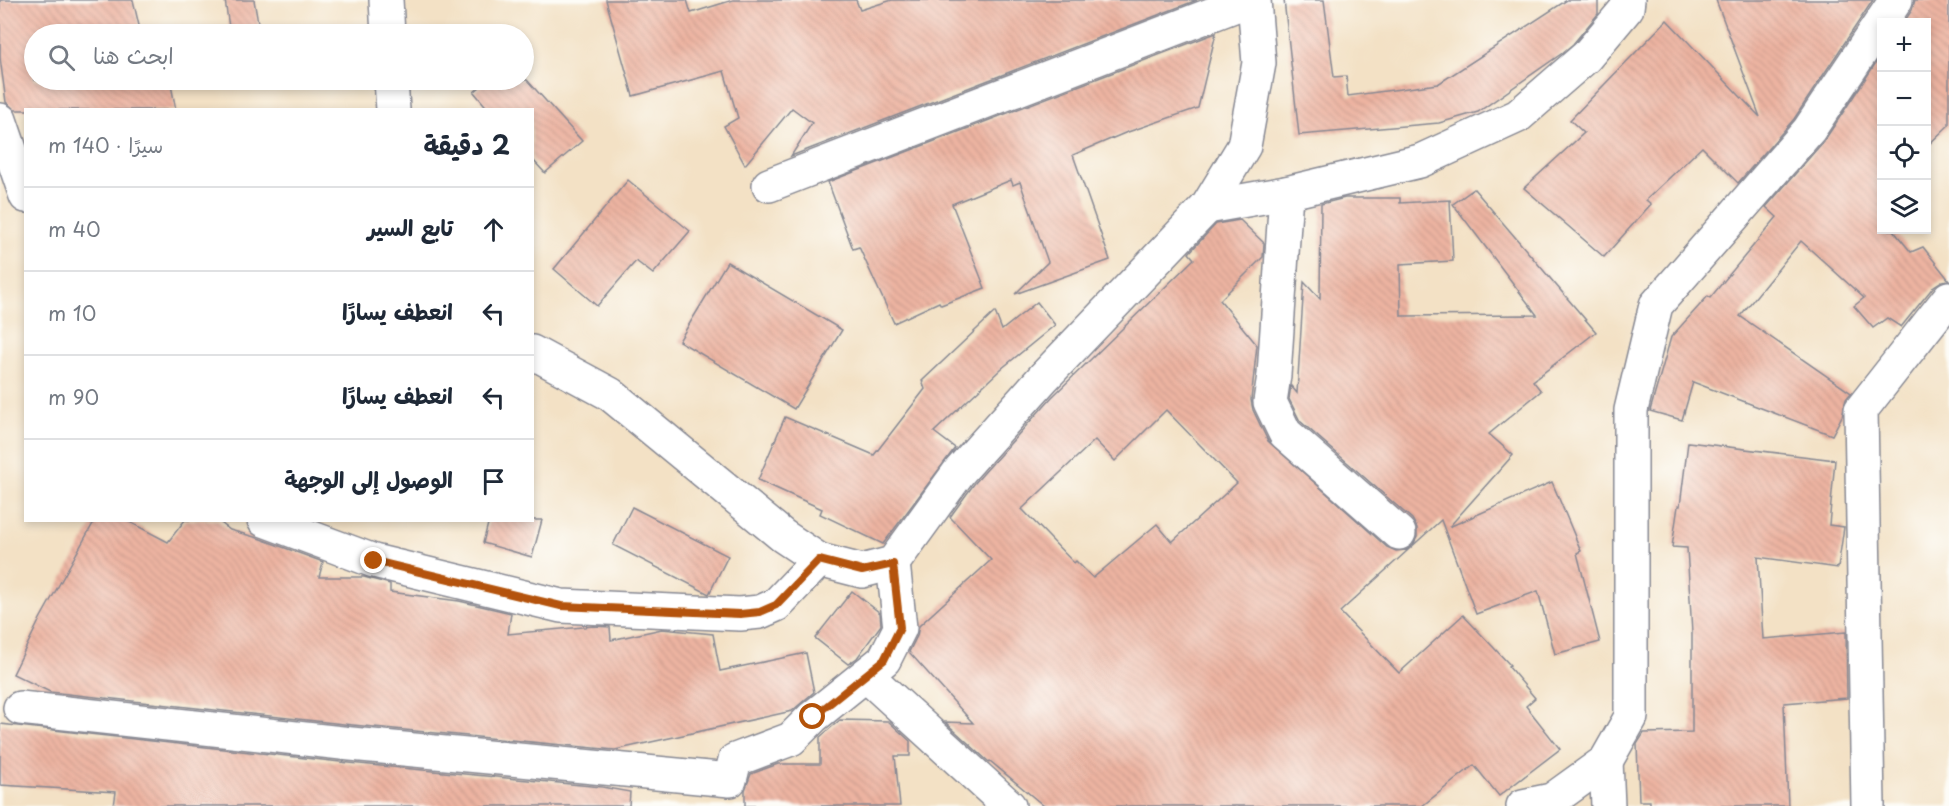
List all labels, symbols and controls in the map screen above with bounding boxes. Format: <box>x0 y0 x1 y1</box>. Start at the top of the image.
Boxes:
map controls <box>1877 18 1931 234</box>
button: + <box>1877 18 1931 72</box>
search box <box>24 24 534 90</box>
text: ابحث هنا <box>93 38 174 71</box>
icon: search <box>45 41 78 74</box>
button: − <box>1877 72 1931 126</box>
text: 2 دقيقة <box>423 125 510 164</box>
button: locate <box>1877 126 1931 180</box>
text: سيرًا · 140 m <box>48 130 163 160</box>
button: layers <box>1877 180 1931 234</box>
text: تابع السير <box>368 210 453 243</box>
icon: ahead <box>477 213 510 246</box>
text: 40 m <box>48 214 101 244</box>
text: انعطف يسارًا <box>342 294 453 327</box>
icon: left <box>477 297 510 330</box>
text: 10 m <box>48 298 96 328</box>
text: انعطف يسارًا <box>342 378 453 411</box>
icon: left <box>477 381 510 414</box>
text: 90 m <box>48 382 99 412</box>
text: الوصول إلى الوجهة <box>284 462 453 495</box>
icon: arrive <box>477 465 510 498</box>
route end <box>360 547 386 573</box>
route start <box>799 703 825 729</box>

